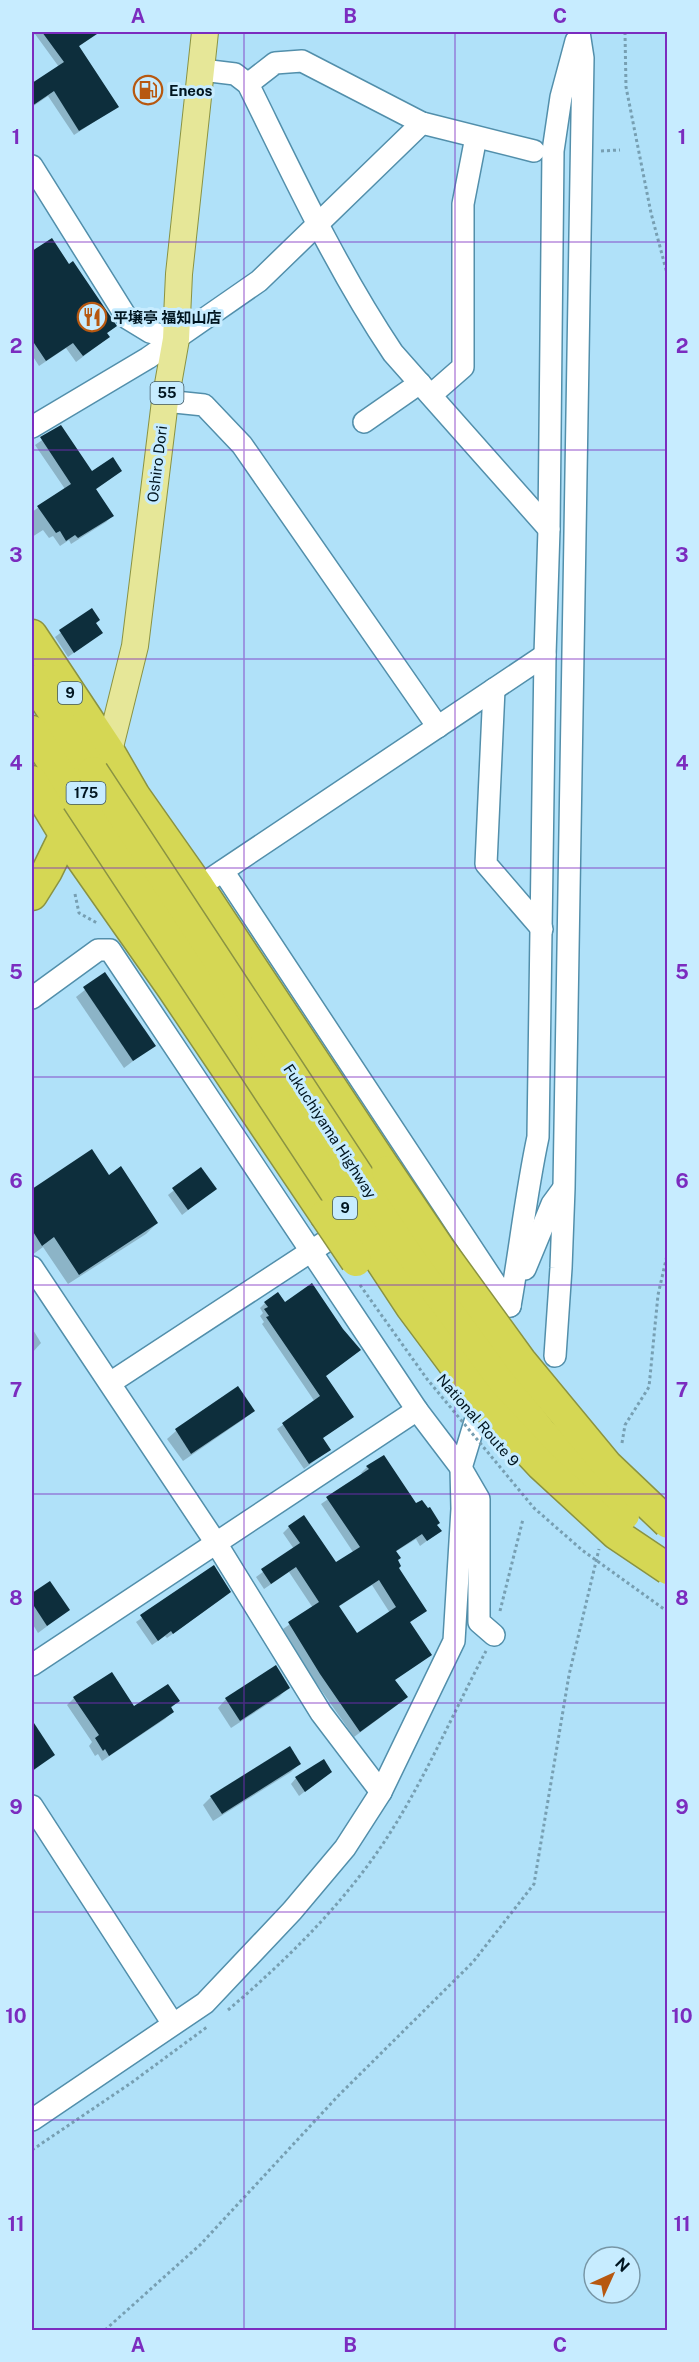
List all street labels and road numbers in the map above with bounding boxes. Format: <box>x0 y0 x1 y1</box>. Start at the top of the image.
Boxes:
road number: 55 <box>150 382 184 404</box>
street label: Oshiro Dori <box>144 425 170 503</box>
road number: 9 <box>58 682 82 704</box>
road number: 175 <box>66 782 106 804</box>
street label: Fukuchiyama Highway <box>280 1061 380 1201</box>
road number: 9 <box>333 1197 357 1219</box>
street label: National Route 9 <box>433 1370 523 1470</box>

